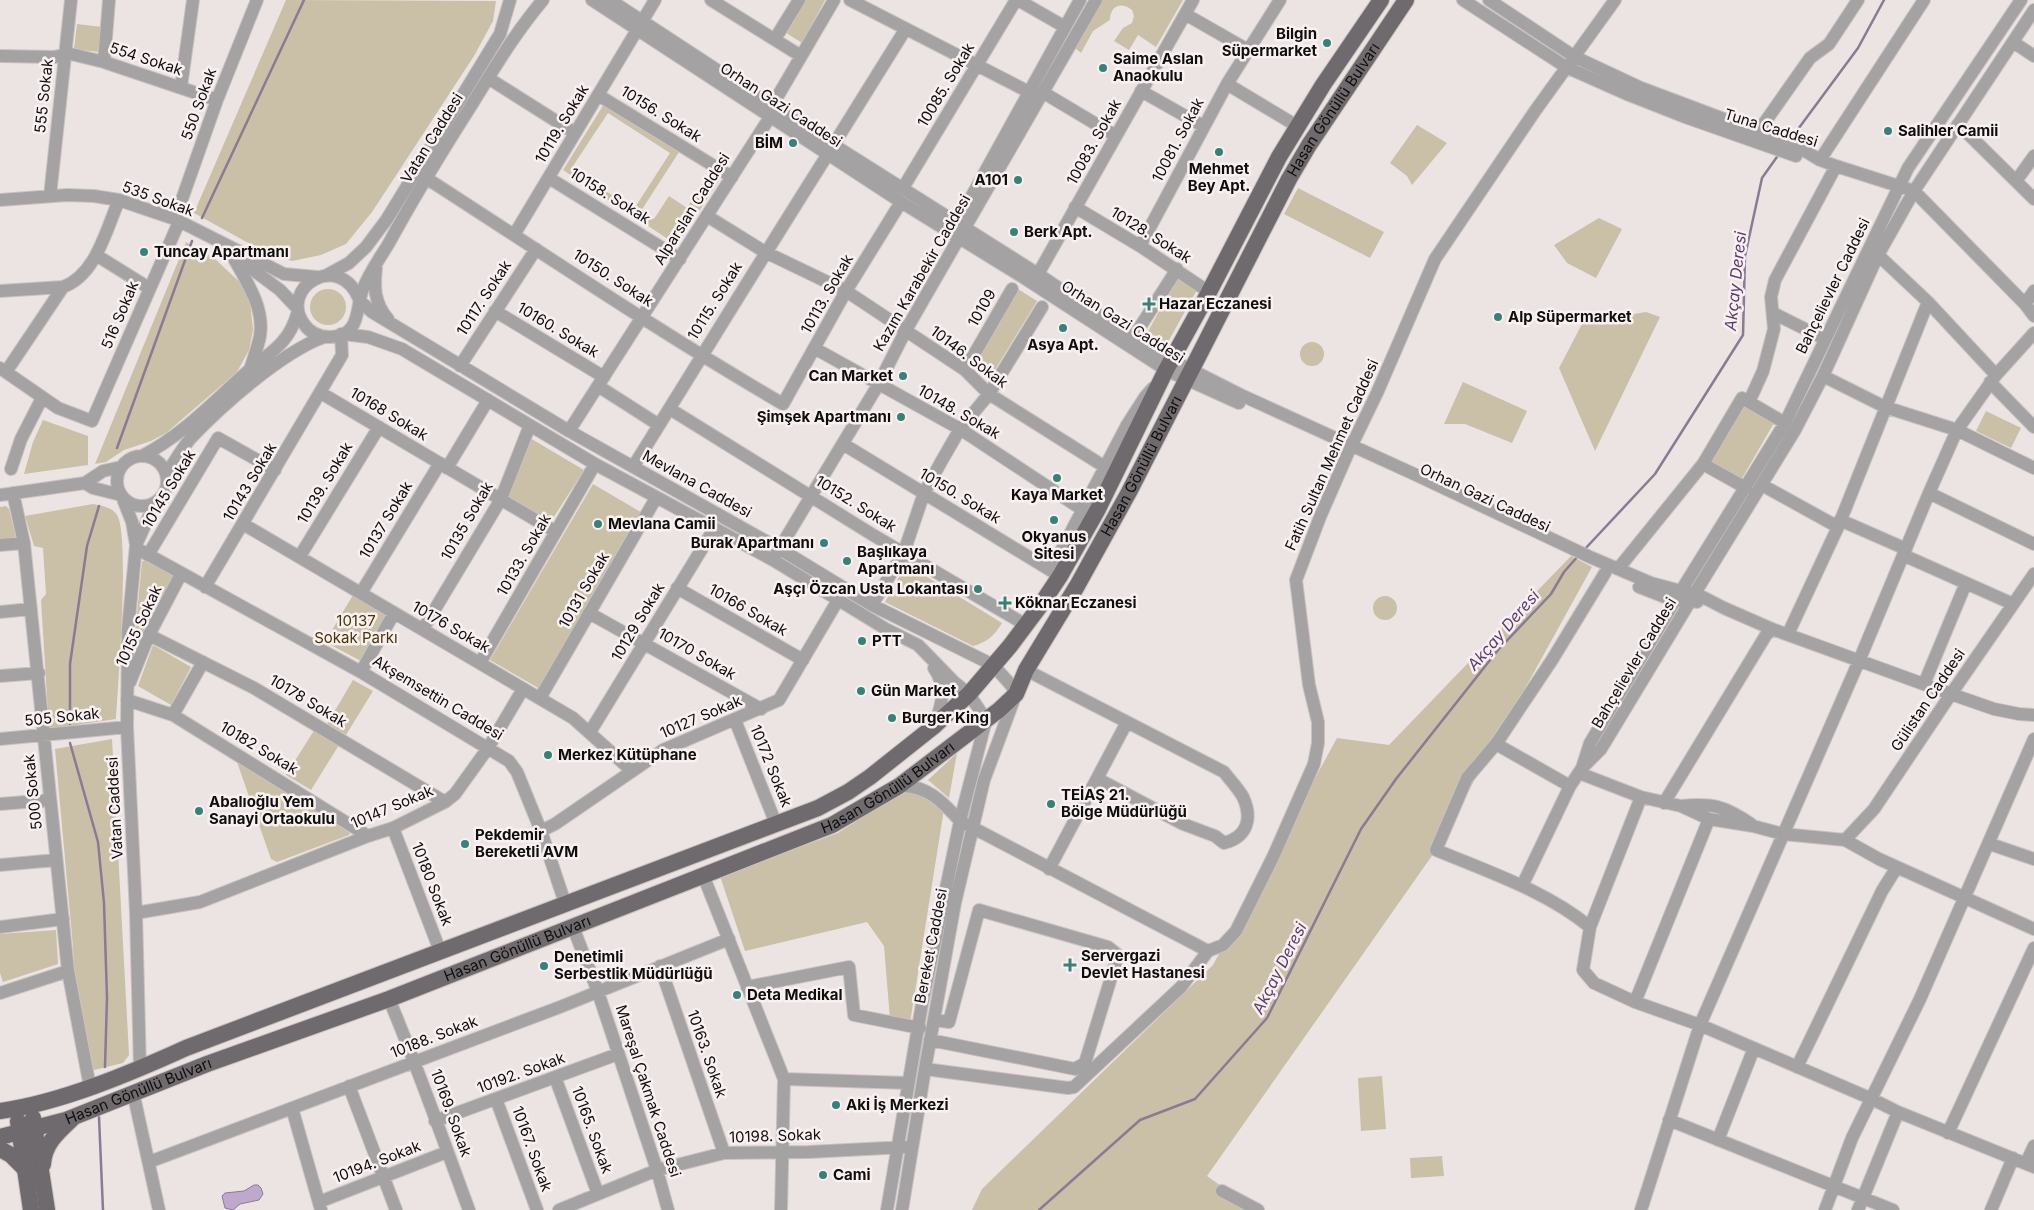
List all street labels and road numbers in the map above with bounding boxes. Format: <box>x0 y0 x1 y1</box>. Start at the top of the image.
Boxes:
street label: 554 Sokak <box>107 38 186 79</box>
street label: 10085. Sokak <box>913 38 979 130</box>
street label: Hasan Gönüllü Bulvarı <box>1282 39 1384 180</box>
street label: 555 Sokak <box>30 57 57 134</box>
street label: Orhan Gazi Caddesi <box>717 58 846 151</box>
street label: 550 Sokak <box>177 64 221 143</box>
street label: 10119. Sokak <box>531 80 593 167</box>
street label: 10156. Sokak <box>617 81 706 146</box>
street label: Vatan Caddesi <box>396 89 467 186</box>
street label: 10081. Sokak <box>1147 94 1208 185</box>
street label: 10083. Sokak <box>1062 95 1125 188</box>
street label: Tuna Caddesi <box>1722 104 1820 151</box>
street label: Alparslan Caddesi <box>649 149 734 268</box>
street label: 10158. Sokak <box>566 163 655 228</box>
street label: 535 Sokak <box>120 177 197 221</box>
street label: Kazım Karabekir Caddesi <box>869 191 974 355</box>
street label: 10128. Sokak <box>1107 202 1196 267</box>
street label: Bahçelievler Caddesi <box>1791 215 1874 357</box>
street label: 10150. Sokak <box>570 245 658 311</box>
street label: 10113. Sokak <box>796 250 857 337</box>
street label: 10117. Sokak <box>452 256 515 339</box>
street label: 10115. Sokak <box>683 258 746 343</box>
street label: Orhan Gazi Caddesi <box>1058 276 1188 367</box>
street label: 516 Sokak <box>97 277 143 352</box>
street label: 10109 <box>963 285 1000 330</box>
street label: 10160. Sokak <box>514 298 603 362</box>
street label: 10146. Sokak <box>927 321 1012 392</box>
street label: Fatih Sultan Mehmet Caddesi <box>1281 356 1382 553</box>
street label: 10148. Sokak <box>915 380 1005 443</box>
street label: 10168 Sokak <box>347 383 433 445</box>
street label: Hasan Gönüllü Bulvarı <box>1096 392 1186 539</box>
street label: 10143 Sokak <box>219 438 281 525</box>
street label: 10139. Sokak <box>293 438 357 527</box>
street label: 10145 Sokak <box>138 445 200 531</box>
street label: Mevlana Caddesi <box>639 446 755 521</box>
street label: Orhan Gazi Caddesi <box>1417 459 1553 536</box>
street label: 10150. Sokak <box>916 464 1005 528</box>
street label: 10152. Sokak <box>812 471 901 536</box>
street label: 10137 Sokak <box>355 477 417 562</box>
street label: 10135 Sokak <box>436 477 497 564</box>
street label: 10133. Sokak <box>492 510 555 599</box>
street label: 10131 Sokak <box>554 548 613 631</box>
street label: 10129 Sokak <box>607 579 669 664</box>
street label: 10166 Sokak <box>705 579 792 640</box>
street label: 10155 Sokak <box>111 581 166 670</box>
street label: Bahçelievler Caddesi <box>1587 594 1680 731</box>
street label: 10176 Sokak <box>409 597 494 657</box>
street label: 10170 Sokak <box>655 624 740 684</box>
street label: Gülistan Caddesi <box>1886 645 1969 755</box>
street label: Akşemsettin Caddesi <box>369 651 507 744</box>
street label: 10178 Sokak <box>266 670 351 731</box>
street label: 10127 Sokak <box>657 690 745 742</box>
street label: 505 Sokak <box>23 703 101 730</box>
street label: 10182 Sokak <box>217 717 302 779</box>
street label: 10172 Sokak <box>746 722 797 810</box>
street label: Hasan Gönüllü Bulvarı <box>818 737 958 837</box>
street label: 500 Sokak <box>19 753 46 831</box>
street label: Vatan Caddesi <box>102 756 127 860</box>
street label: 10147 Sokak <box>348 780 437 832</box>
street label: 10180 Sokak <box>408 839 457 929</box>
street label: Bereket Caddesi <box>910 887 951 1005</box>
street label: Hasan Gönüllü Bulvarı <box>441 911 593 986</box>
street label: Mareşal Çakmak Caddesi <box>612 1002 685 1179</box>
street label: 10163. Sokak <box>684 1007 732 1101</box>
street label: 10188. Sokak <box>388 1011 481 1062</box>
street label: 10192. Sokak <box>474 1048 568 1097</box>
street label: Hasan Gönüllü Bulvarı <box>62 1053 214 1128</box>
street label: 10169. Sokak <box>427 1066 476 1160</box>
street label: 10165. Sokak <box>568 1083 617 1177</box>
street label: 10167. Sokak <box>508 1103 557 1195</box>
street label: 10198. Sokak <box>729 1124 822 1147</box>
street label: 10194. Sokak <box>330 1136 424 1187</box>

